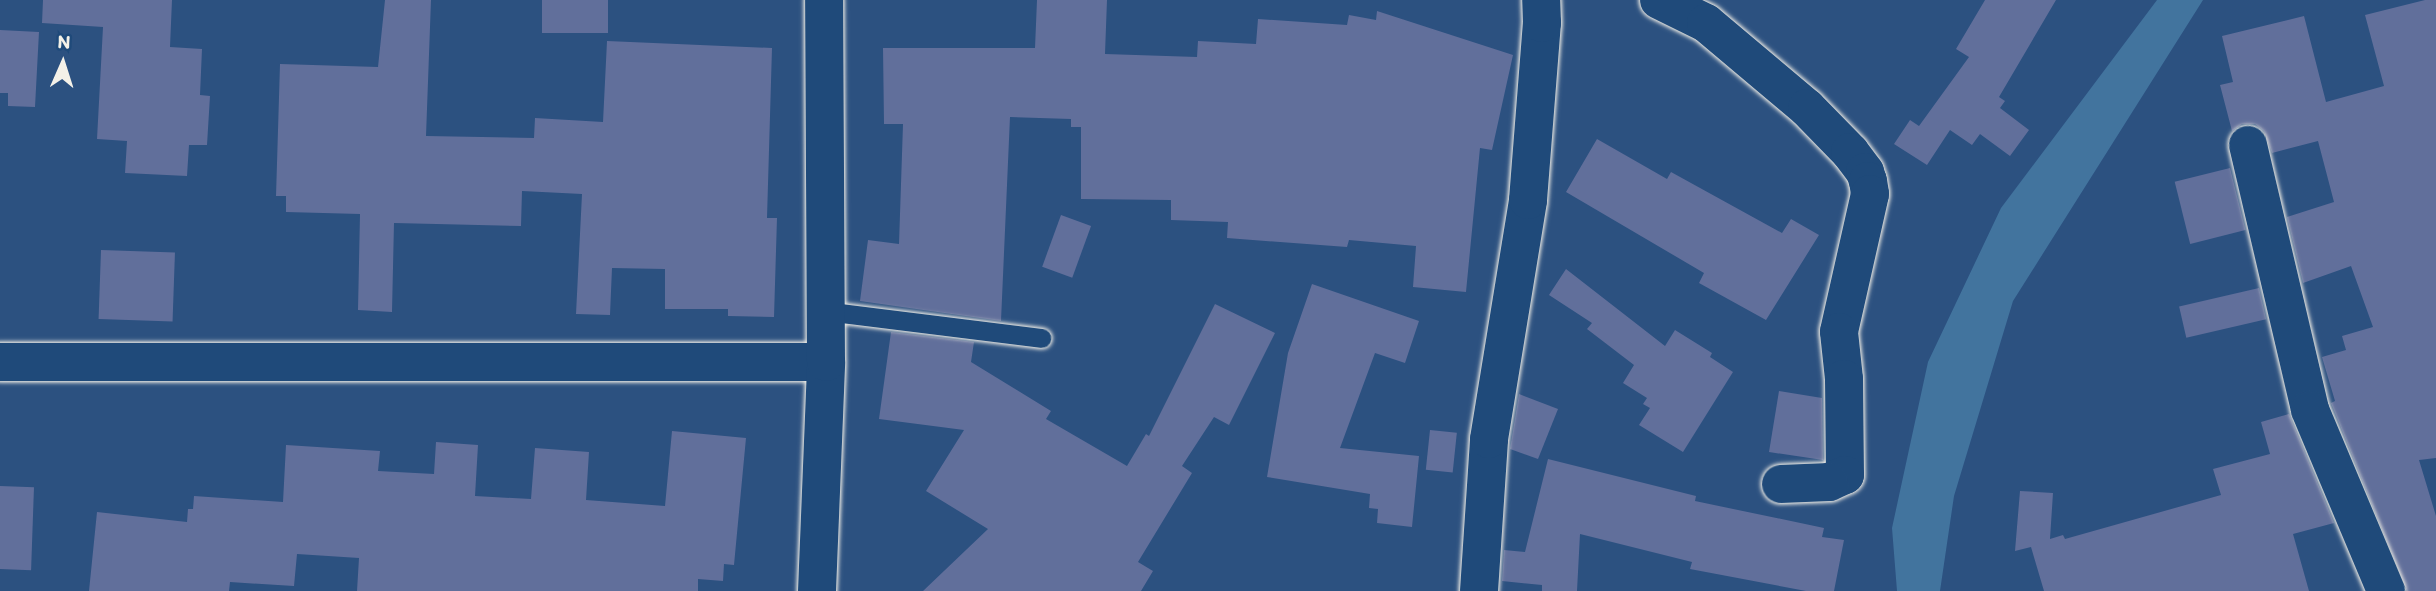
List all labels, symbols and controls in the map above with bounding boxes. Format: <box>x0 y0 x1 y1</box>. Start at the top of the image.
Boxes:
north arrow <box>28 28 98 98</box>
text: N <box>57 30 71 53</box>

